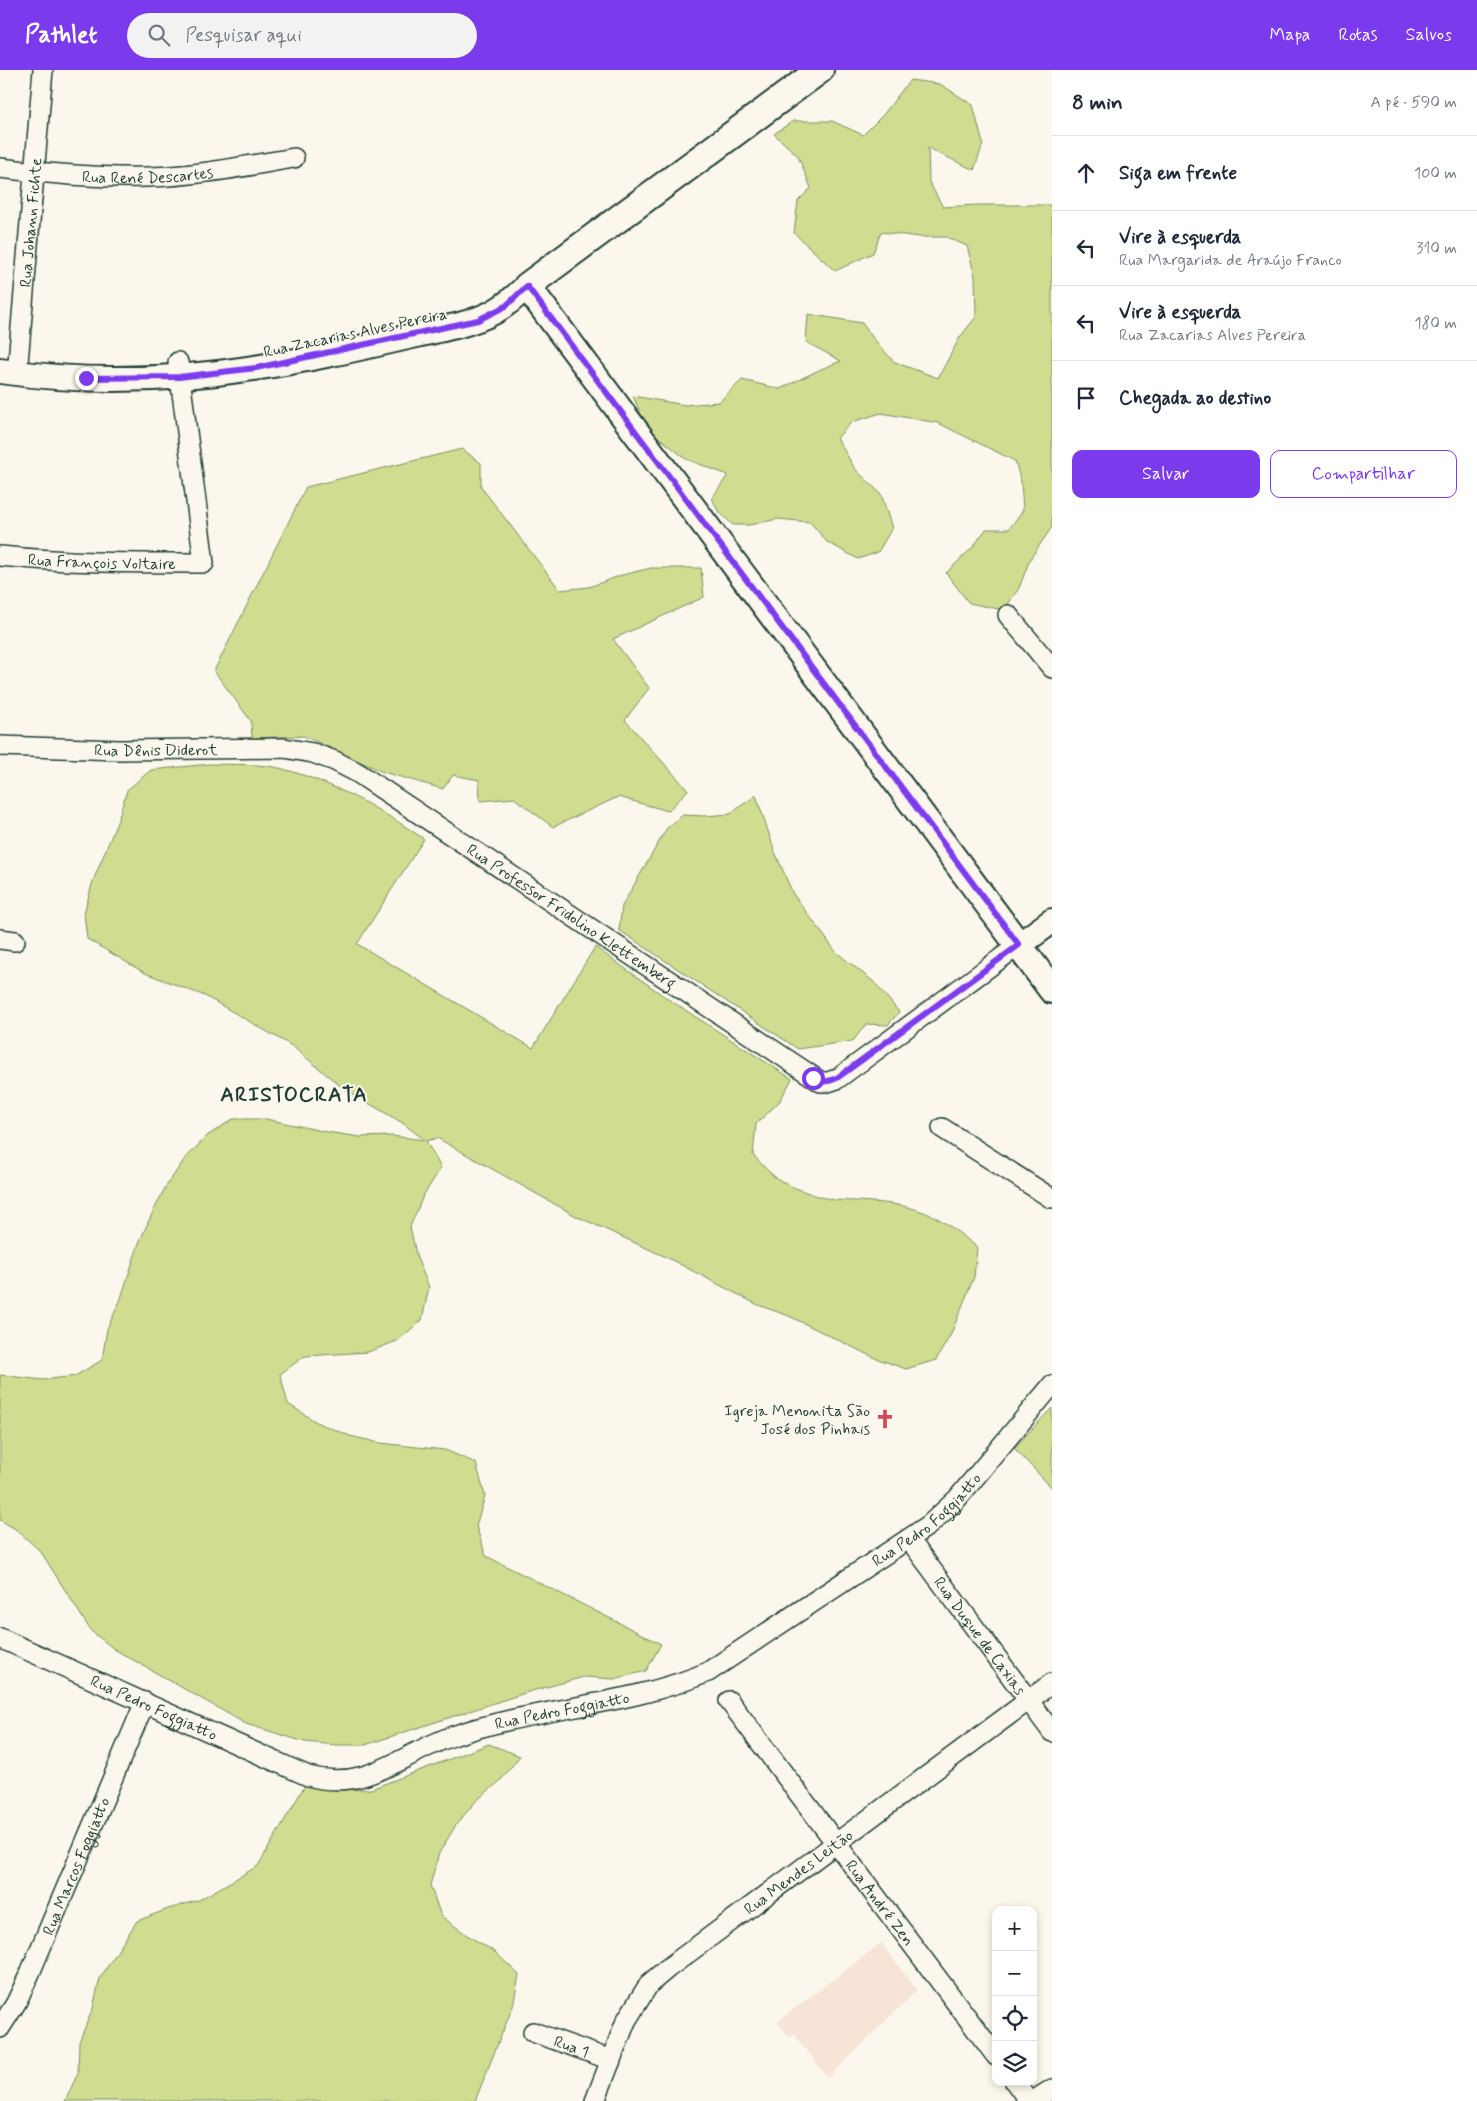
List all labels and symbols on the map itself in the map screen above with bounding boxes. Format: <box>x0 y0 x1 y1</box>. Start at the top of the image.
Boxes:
street label: Rua Johann Fichte <box>15 157 47 288</box>
street label: Rua René Descartes <box>81 162 215 189</box>
street label: Rua Zacarias Alves Pereira <box>262 304 449 363</box>
route end <box>75 367 98 390</box>
street label: Rua François Voltaire <box>27 550 176 575</box>
street label: Rua Dênis Diderot <box>94 740 218 762</box>
street label: Rua Professor Fridolino Klettemberg <box>462 840 680 995</box>
route start <box>802 1067 825 1090</box>
district label: ARISTOCRATA <box>220 1081 368 1109</box>
place label: Igreja Menonita São José dos Pinhais <box>724 1401 870 1440</box>
church icon: Igreja Menonita São José dos Pinhais <box>874 1408 896 1430</box>
street label: Rua Pedro Foggiatto <box>868 1469 987 1572</box>
street label: Rua Duque de Caxias <box>928 1573 1030 1700</box>
street label: Rua Pedro Foggiatto <box>87 1671 220 1746</box>
street label: Rua Pedro Foggiatto <box>493 1688 632 1735</box>
street label: Rua Marcos Foggiatto <box>38 1794 115 1939</box>
street label: Rua Mendes Leitão <box>740 1825 858 1920</box>
street label: Rua André Zen <box>840 1856 918 1951</box>
street label: Rua 1 <box>551 2031 592 2063</box>

